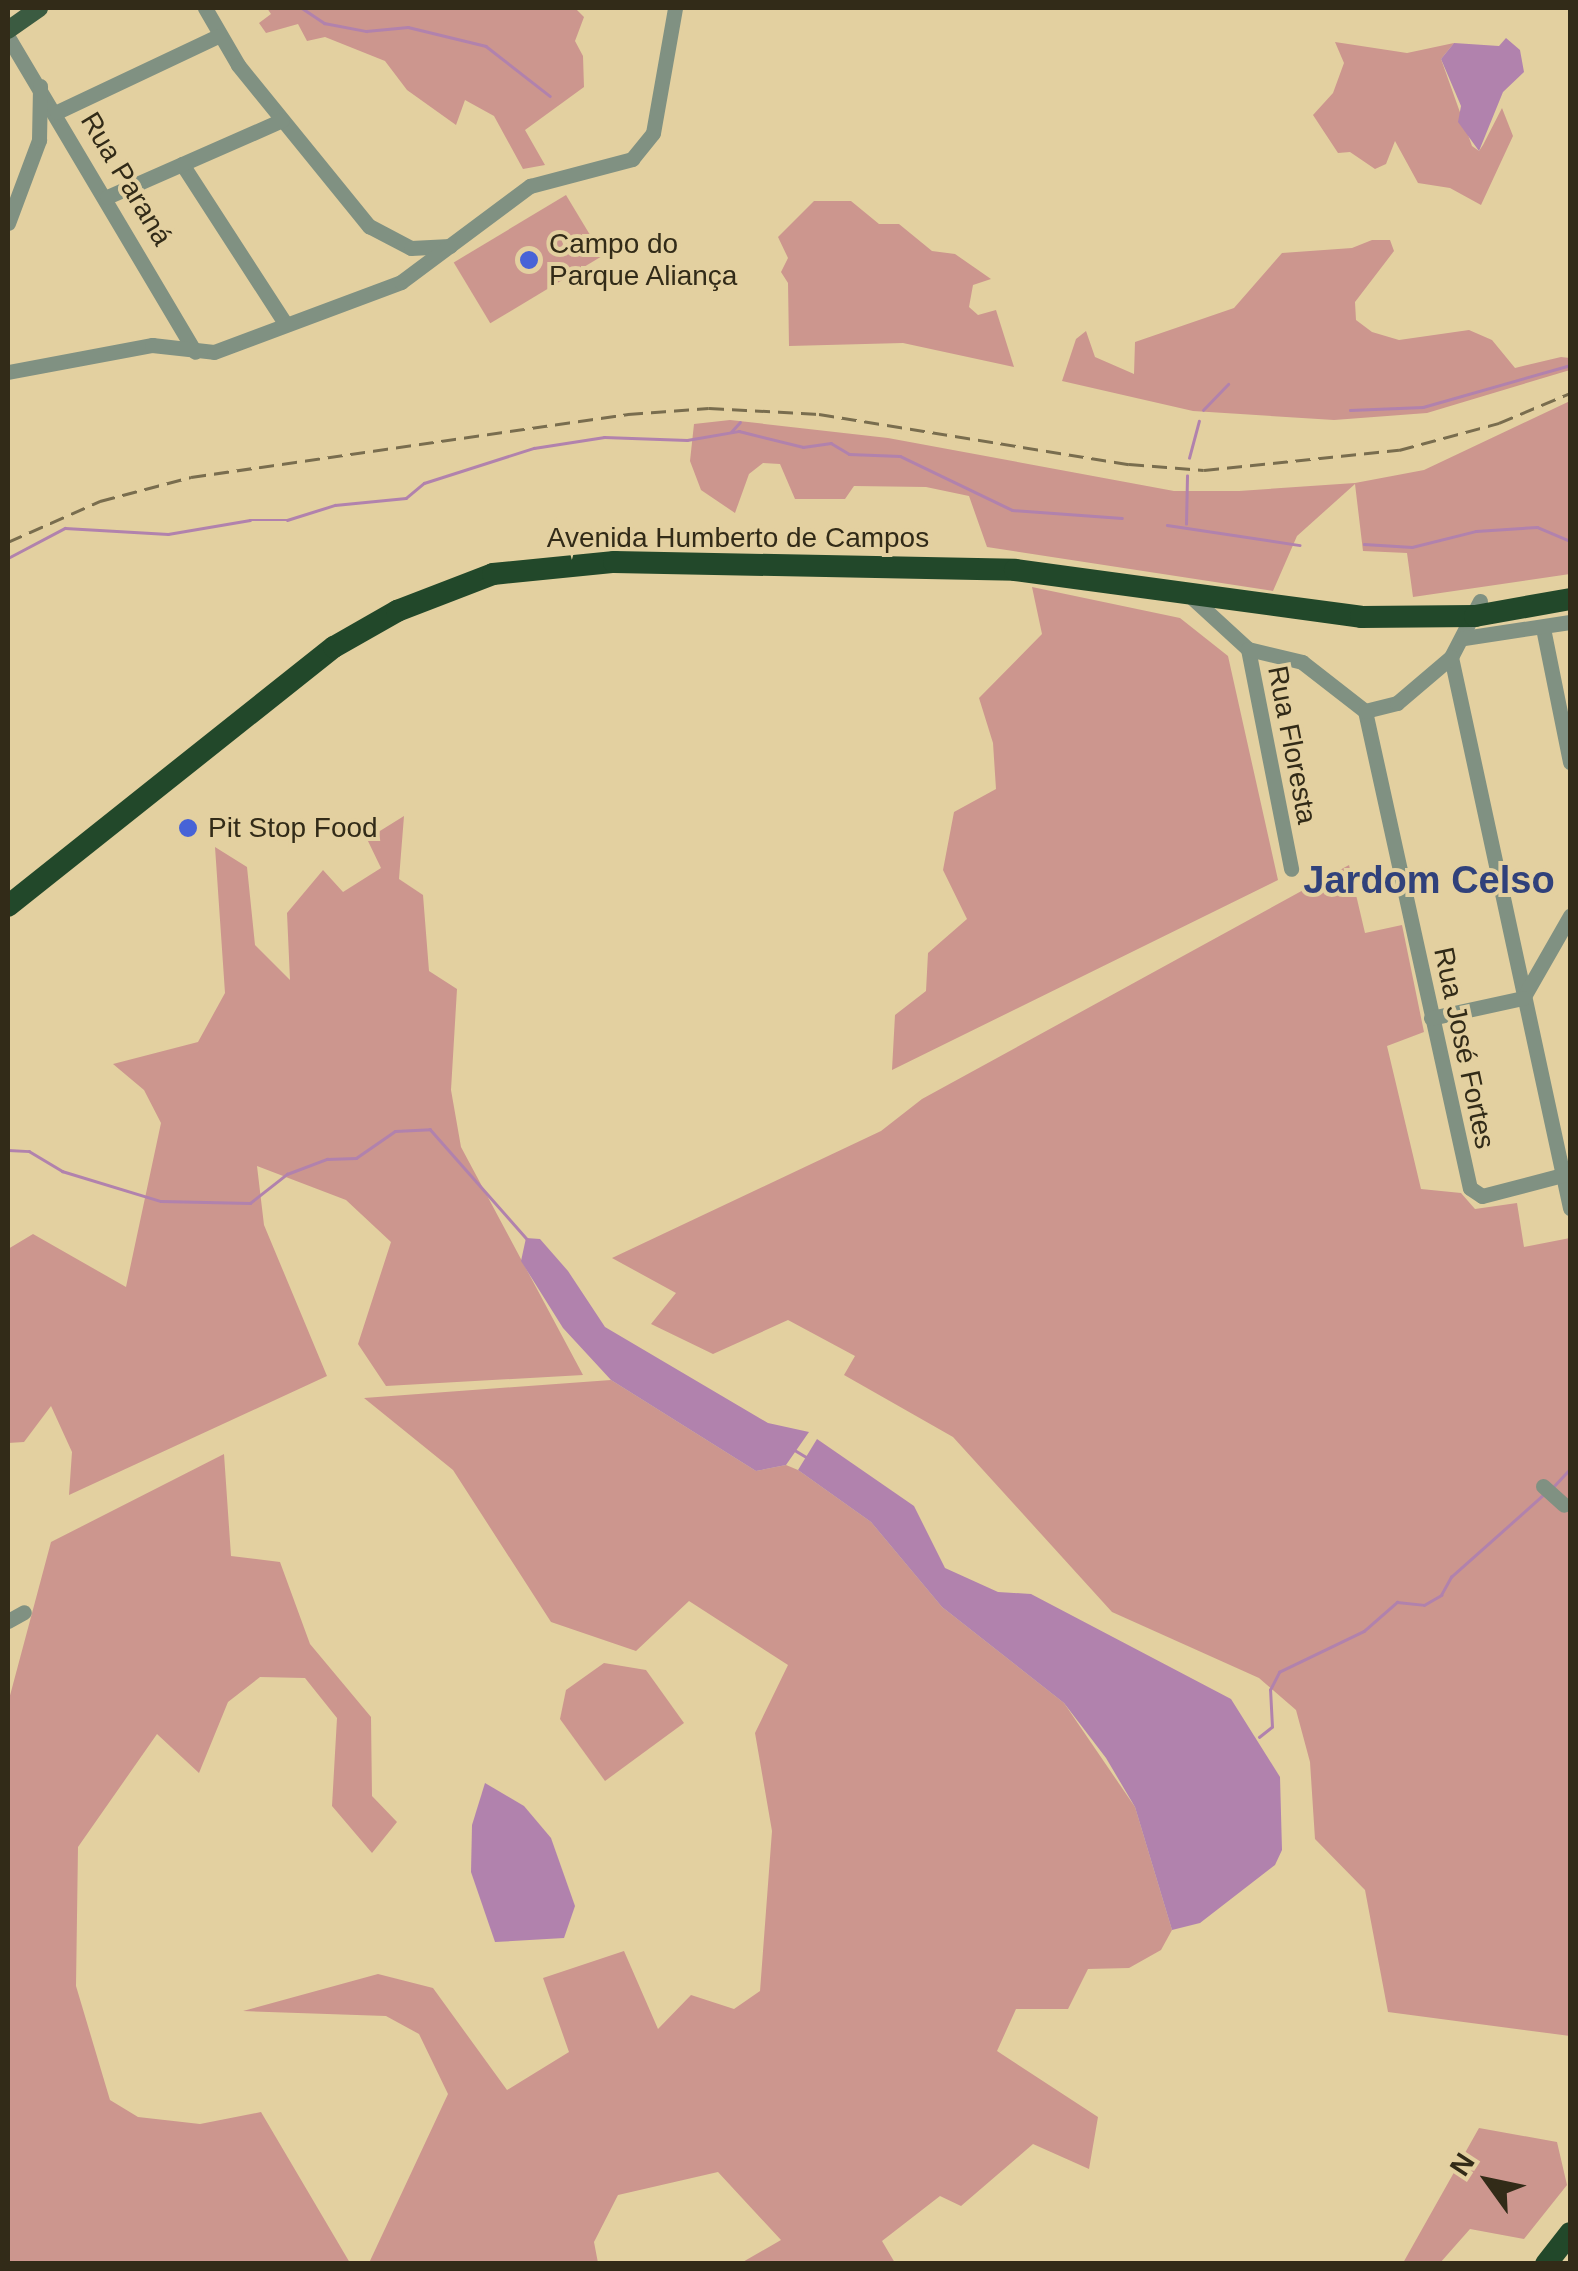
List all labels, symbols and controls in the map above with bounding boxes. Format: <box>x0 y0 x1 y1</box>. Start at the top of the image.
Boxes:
street label: Rua Paraná <box>73 106 179 252</box>
place label: Campo do Parque Aliança <box>549 227 739 293</box>
marker: Campo do Parque Aliança <box>518 249 540 271</box>
street label: Avenida Humberto de Campos <box>547 521 929 555</box>
street label: Rua Floresta <box>1260 663 1324 827</box>
place label: Pit Stop Food <box>208 811 378 845</box>
marker: Pit Stop Food <box>177 817 199 839</box>
district label: Jardom Celso <box>1303 858 1555 904</box>
street label: Rua José Fortes <box>1426 944 1502 1152</box>
north arrow <box>1438 2131 1538 2231</box>
text: N <box>1444 2147 1481 2181</box>

